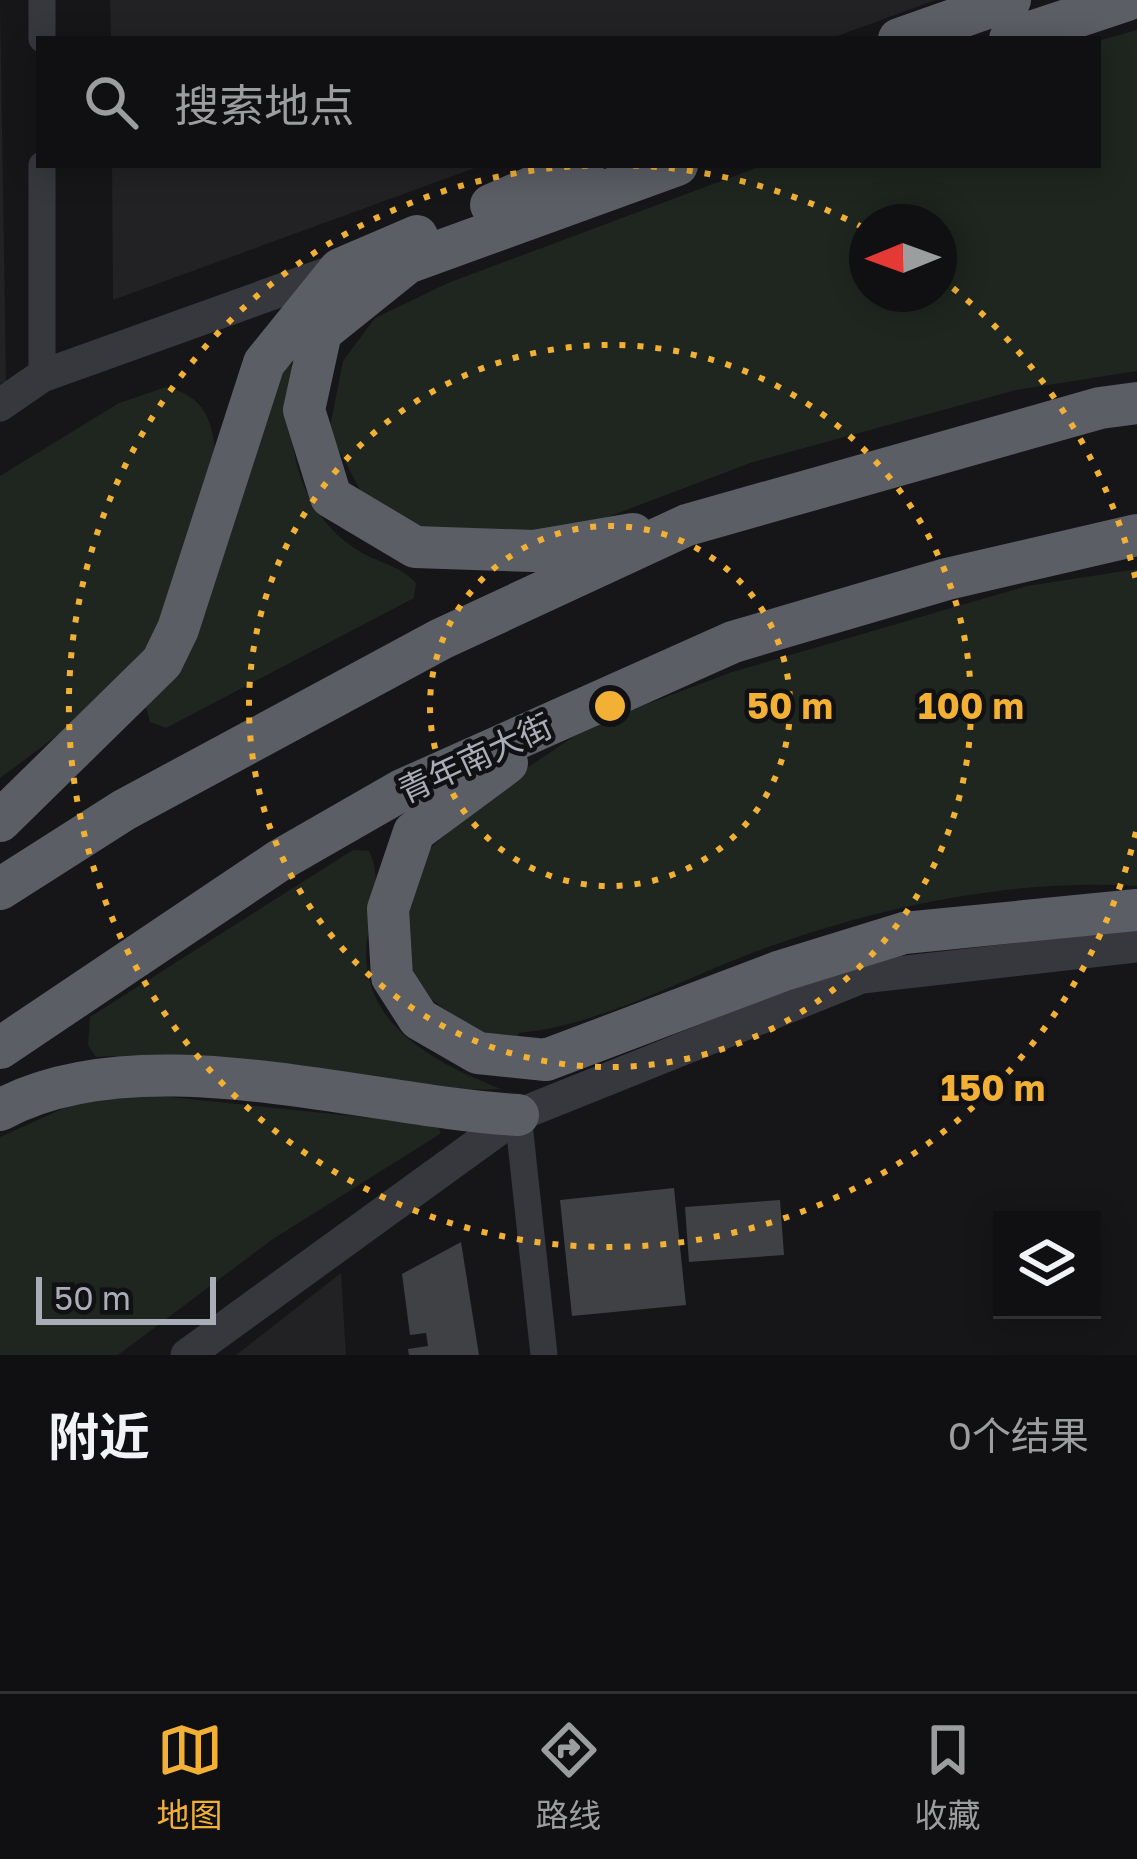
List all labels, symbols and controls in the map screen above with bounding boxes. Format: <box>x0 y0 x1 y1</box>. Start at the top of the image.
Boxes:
search box <box>36 36 1101 168</box>
icon: search <box>78 69 144 135</box>
text: 搜索地点 <box>174 78 354 132</box>
north arrow <box>849 204 957 312</box>
text: 50 m <box>747 684 833 727</box>
text: 100 m <box>918 684 1024 727</box>
centre of rings <box>589 685 631 727</box>
street label: 青年南大街 <box>392 705 558 810</box>
text: 150 m <box>941 1066 1045 1109</box>
map controls <box>993 1211 1101 1319</box>
button: layers <box>993 1211 1101 1319</box>
scale bar <box>36 1271 216 1324</box>
text: 50 m <box>54 1278 131 1317</box>
text: 附近 <box>48 1405 150 1466</box>
text: 0个结果 <box>948 1412 1089 1459</box>
tab: 地图 <box>157 1717 223 1837</box>
tab: 路线 <box>536 1717 602 1837</box>
tab: 收藏 <box>915 1717 981 1837</box>

